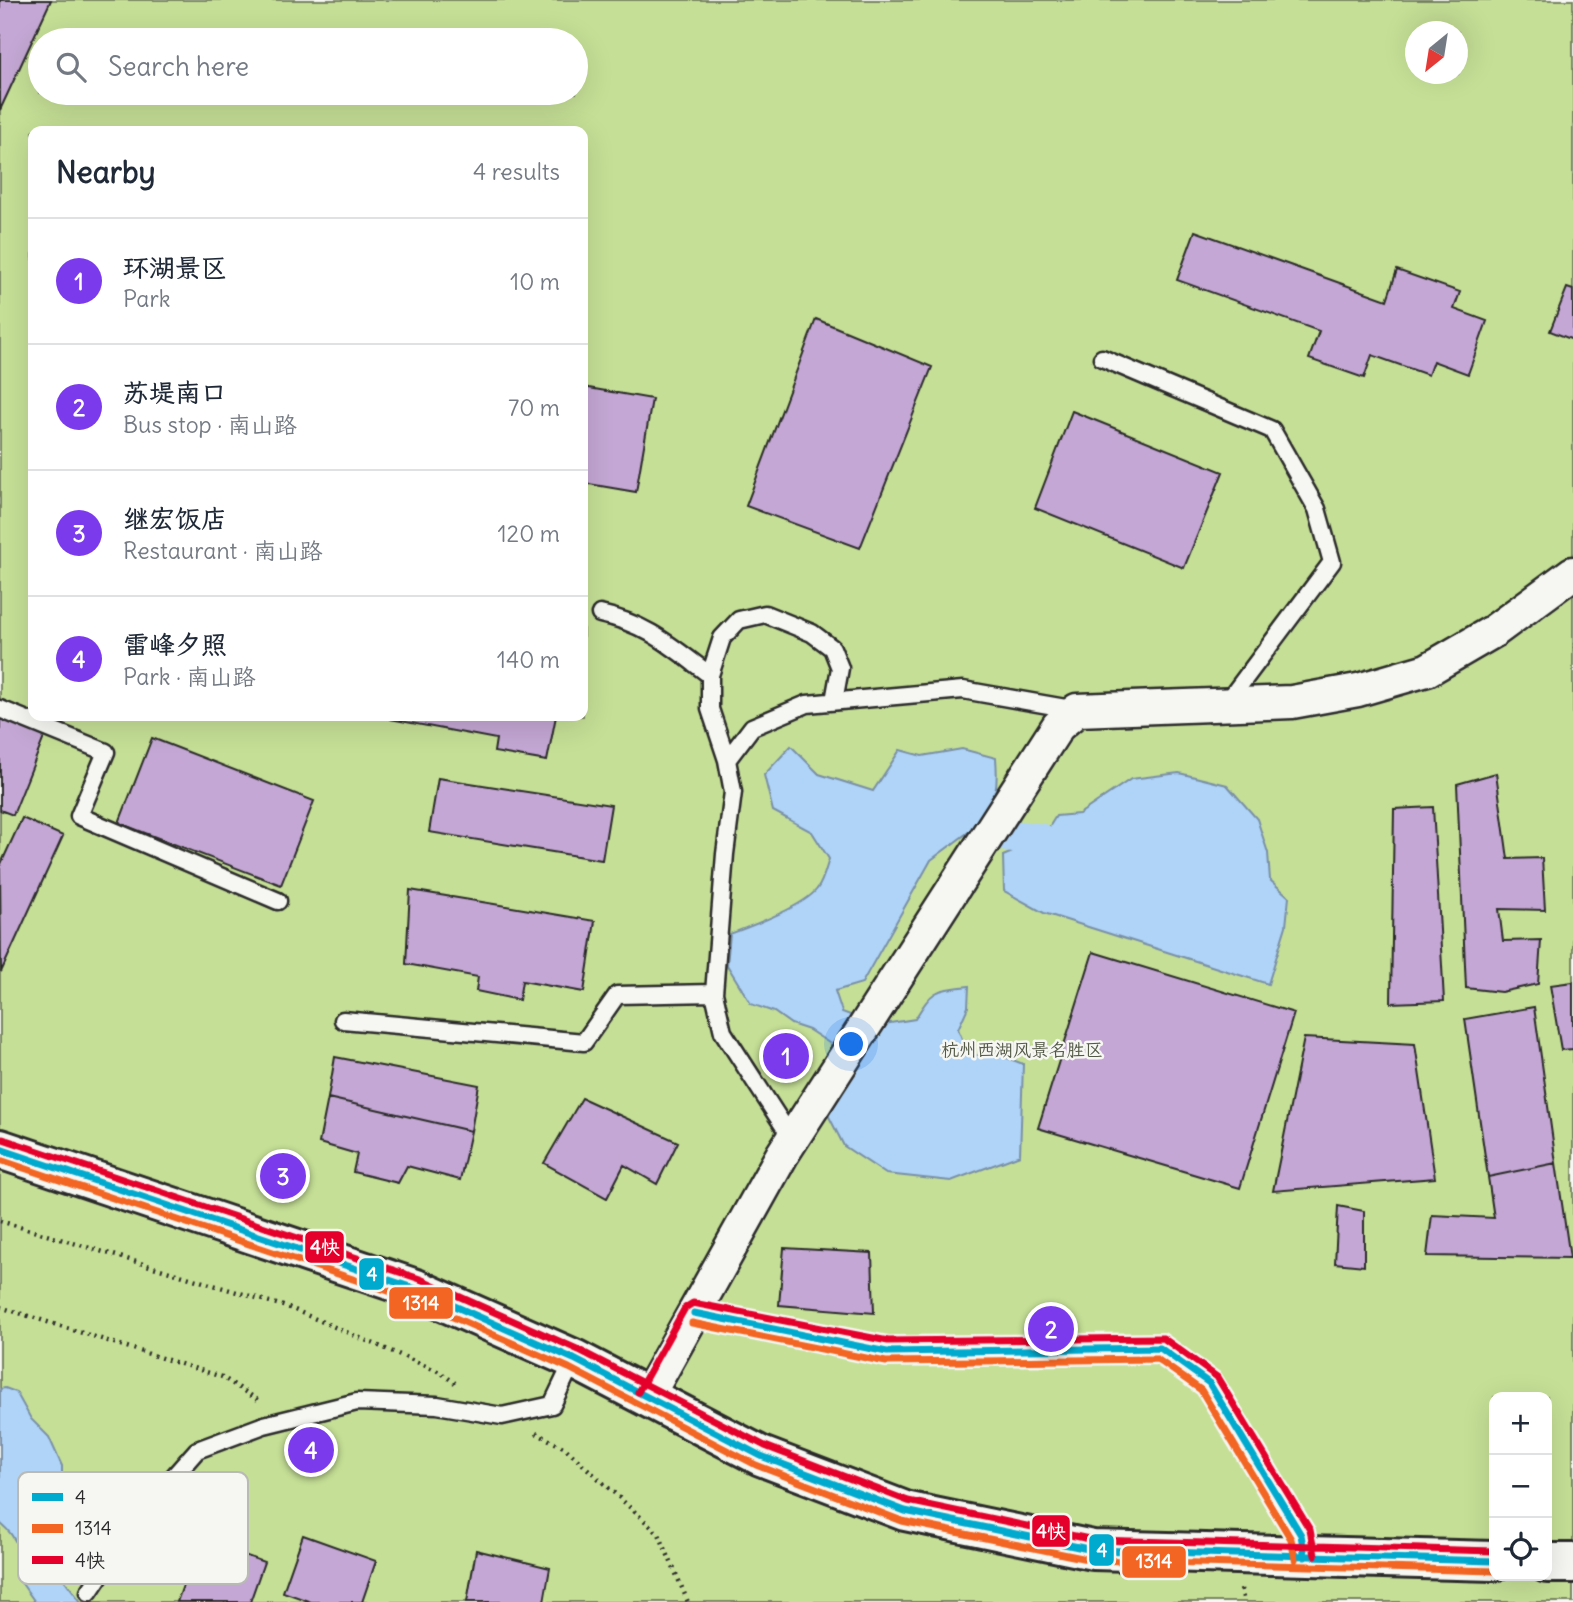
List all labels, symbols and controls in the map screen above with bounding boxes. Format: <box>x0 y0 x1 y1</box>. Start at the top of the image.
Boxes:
north arrow <box>1405 21 1468 84</box>
search box <box>28 28 588 105</box>
icon: search <box>52 48 90 86</box>
text: Search here <box>108 50 249 83</box>
text: Nearby <box>56 153 156 191</box>
text: 4 results <box>473 157 560 186</box>
text: 环湖景区 <box>123 251 227 284</box>
text: 1 <box>74 267 84 296</box>
text: 10 m <box>510 267 560 296</box>
text: Park <box>123 284 171 313</box>
text: 苏堤南口 <box>123 376 227 409</box>
text: 2 <box>73 393 85 422</box>
text: 70 m <box>508 393 560 422</box>
text: Bus stop · 南山路 <box>123 410 297 439</box>
text: 继宏饭店 <box>123 502 227 535</box>
text: 3 <box>72 519 86 548</box>
text: 120 m <box>497 519 560 548</box>
text: Restaurant · 南山路 <box>123 536 322 565</box>
text: 雷峰夕照 <box>123 628 227 661</box>
text: 4 <box>72 645 86 674</box>
text: 140 m <box>497 645 560 674</box>
text: Park · 南山路 <box>123 662 256 691</box>
your location <box>834 1027 868 1061</box>
pin: 1 <box>763 1030 809 1082</box>
park label: 杭州西湖风景名胜区 <box>941 1038 1103 1061</box>
pin: 3 <box>260 1150 306 1202</box>
line badge: 4快 <box>304 1230 345 1264</box>
text: 4快 <box>310 1235 340 1259</box>
line badge: 4 <box>358 1257 385 1291</box>
text: 4 <box>367 1262 378 1286</box>
line badge: 1314 <box>388 1286 454 1320</box>
text: 1314 <box>403 1291 439 1315</box>
pin: 2 <box>1028 1303 1074 1355</box>
map controls <box>1489 1392 1552 1581</box>
button: + <box>1489 1392 1552 1455</box>
pin: 4 <box>288 1424 334 1476</box>
button: − <box>1489 1455 1552 1518</box>
legend <box>18 1472 248 1584</box>
text: 4 <box>75 1485 86 1509</box>
line badge: 4快 <box>1031 1514 1071 1548</box>
text: 1314 <box>75 1516 112 1540</box>
button: locate <box>1489 1518 1552 1581</box>
text: 4快 <box>1036 1519 1066 1543</box>
line badge: 4 <box>1088 1533 1115 1567</box>
text: 4 <box>1097 1538 1108 1562</box>
line badge: 1314 <box>1121 1545 1187 1579</box>
text: 4快 <box>75 1548 105 1572</box>
text: 1314 <box>1136 1549 1172 1573</box>

